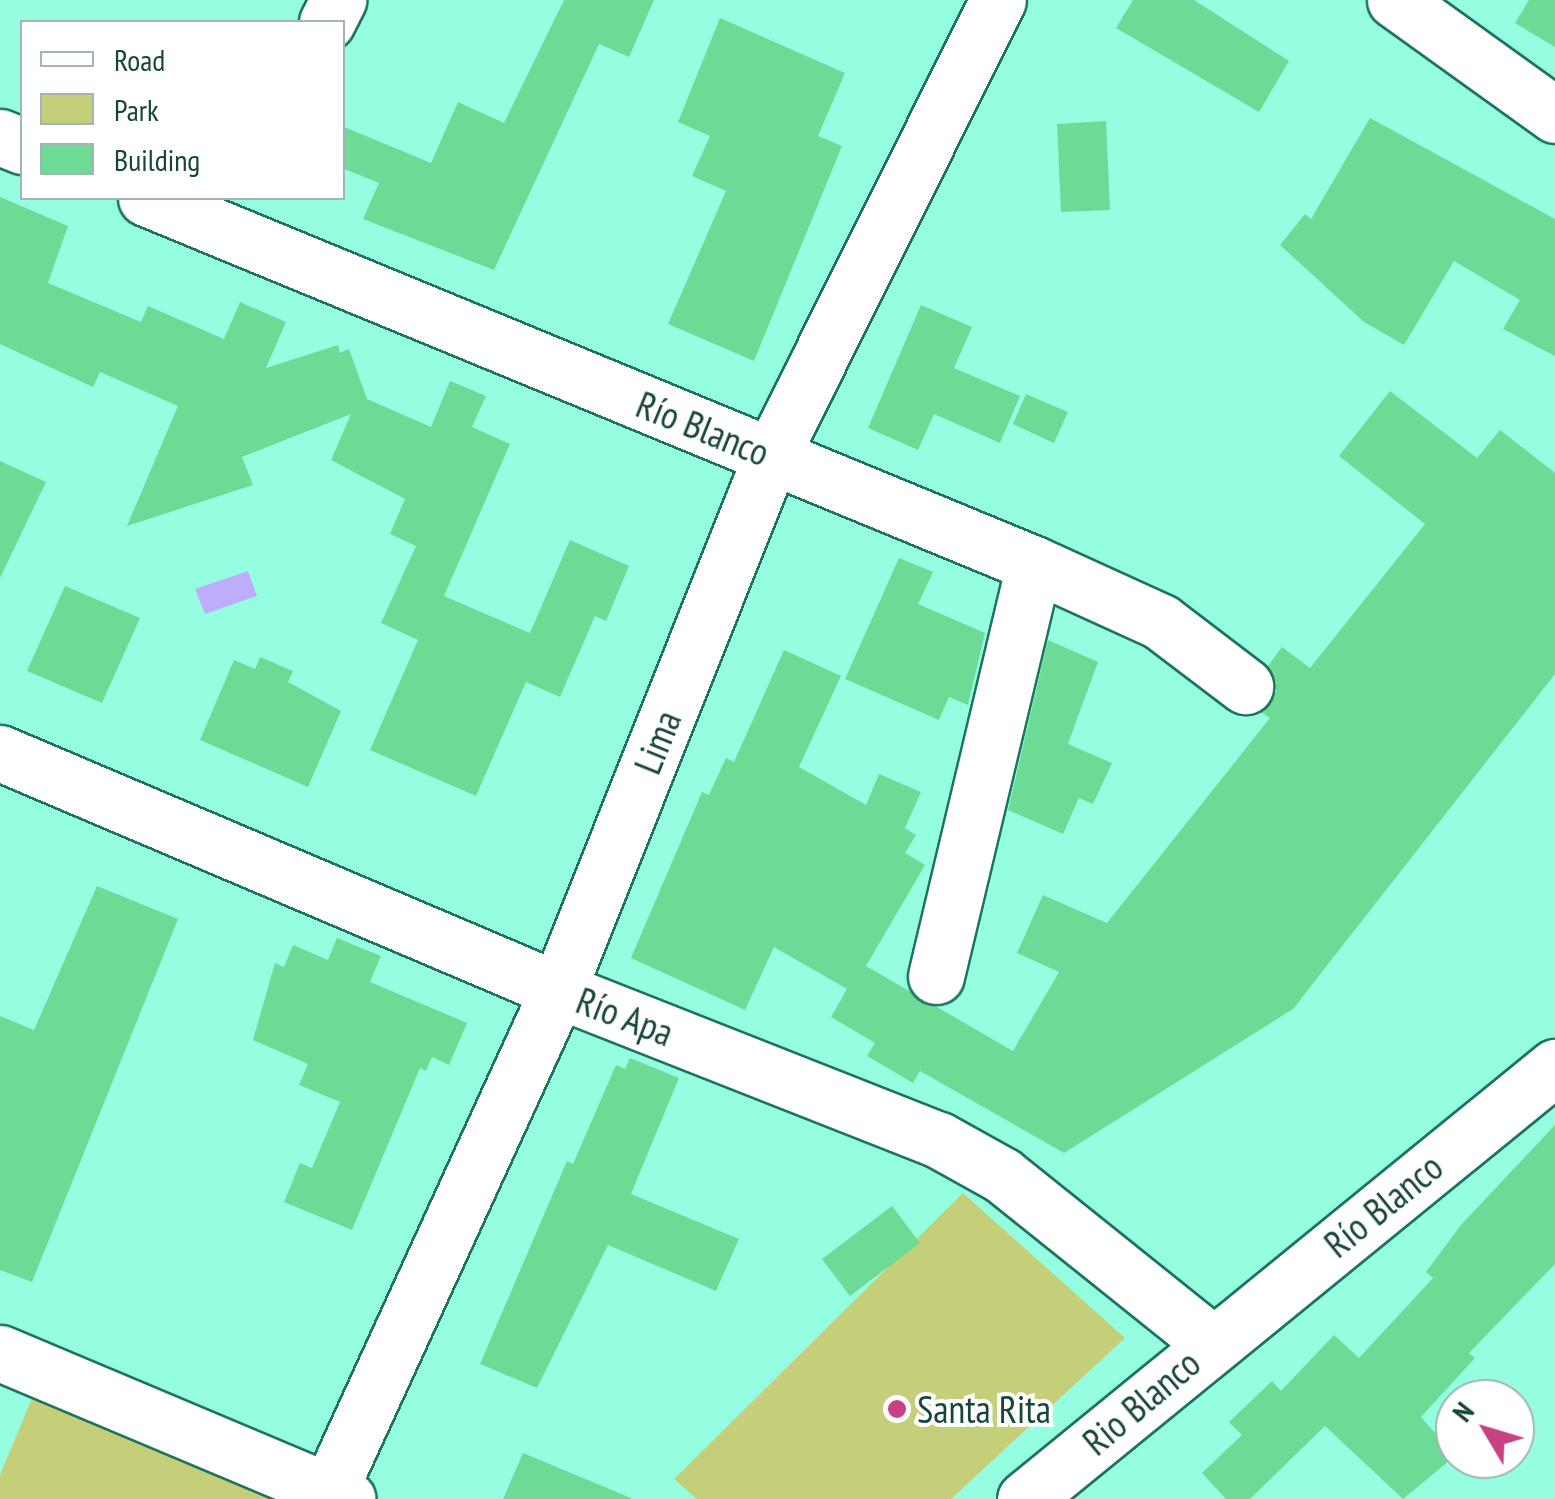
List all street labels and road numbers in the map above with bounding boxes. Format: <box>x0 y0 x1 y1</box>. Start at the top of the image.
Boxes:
street label: Río Blanco <box>630 381 776 475</box>
street label: Lima <box>624 704 690 780</box>
street label: Río Apa <box>570 977 680 1055</box>
street label: Río Blanco <box>1315 1144 1451 1266</box>
street label: Rio Blanco <box>1073 1340 1209 1464</box>

